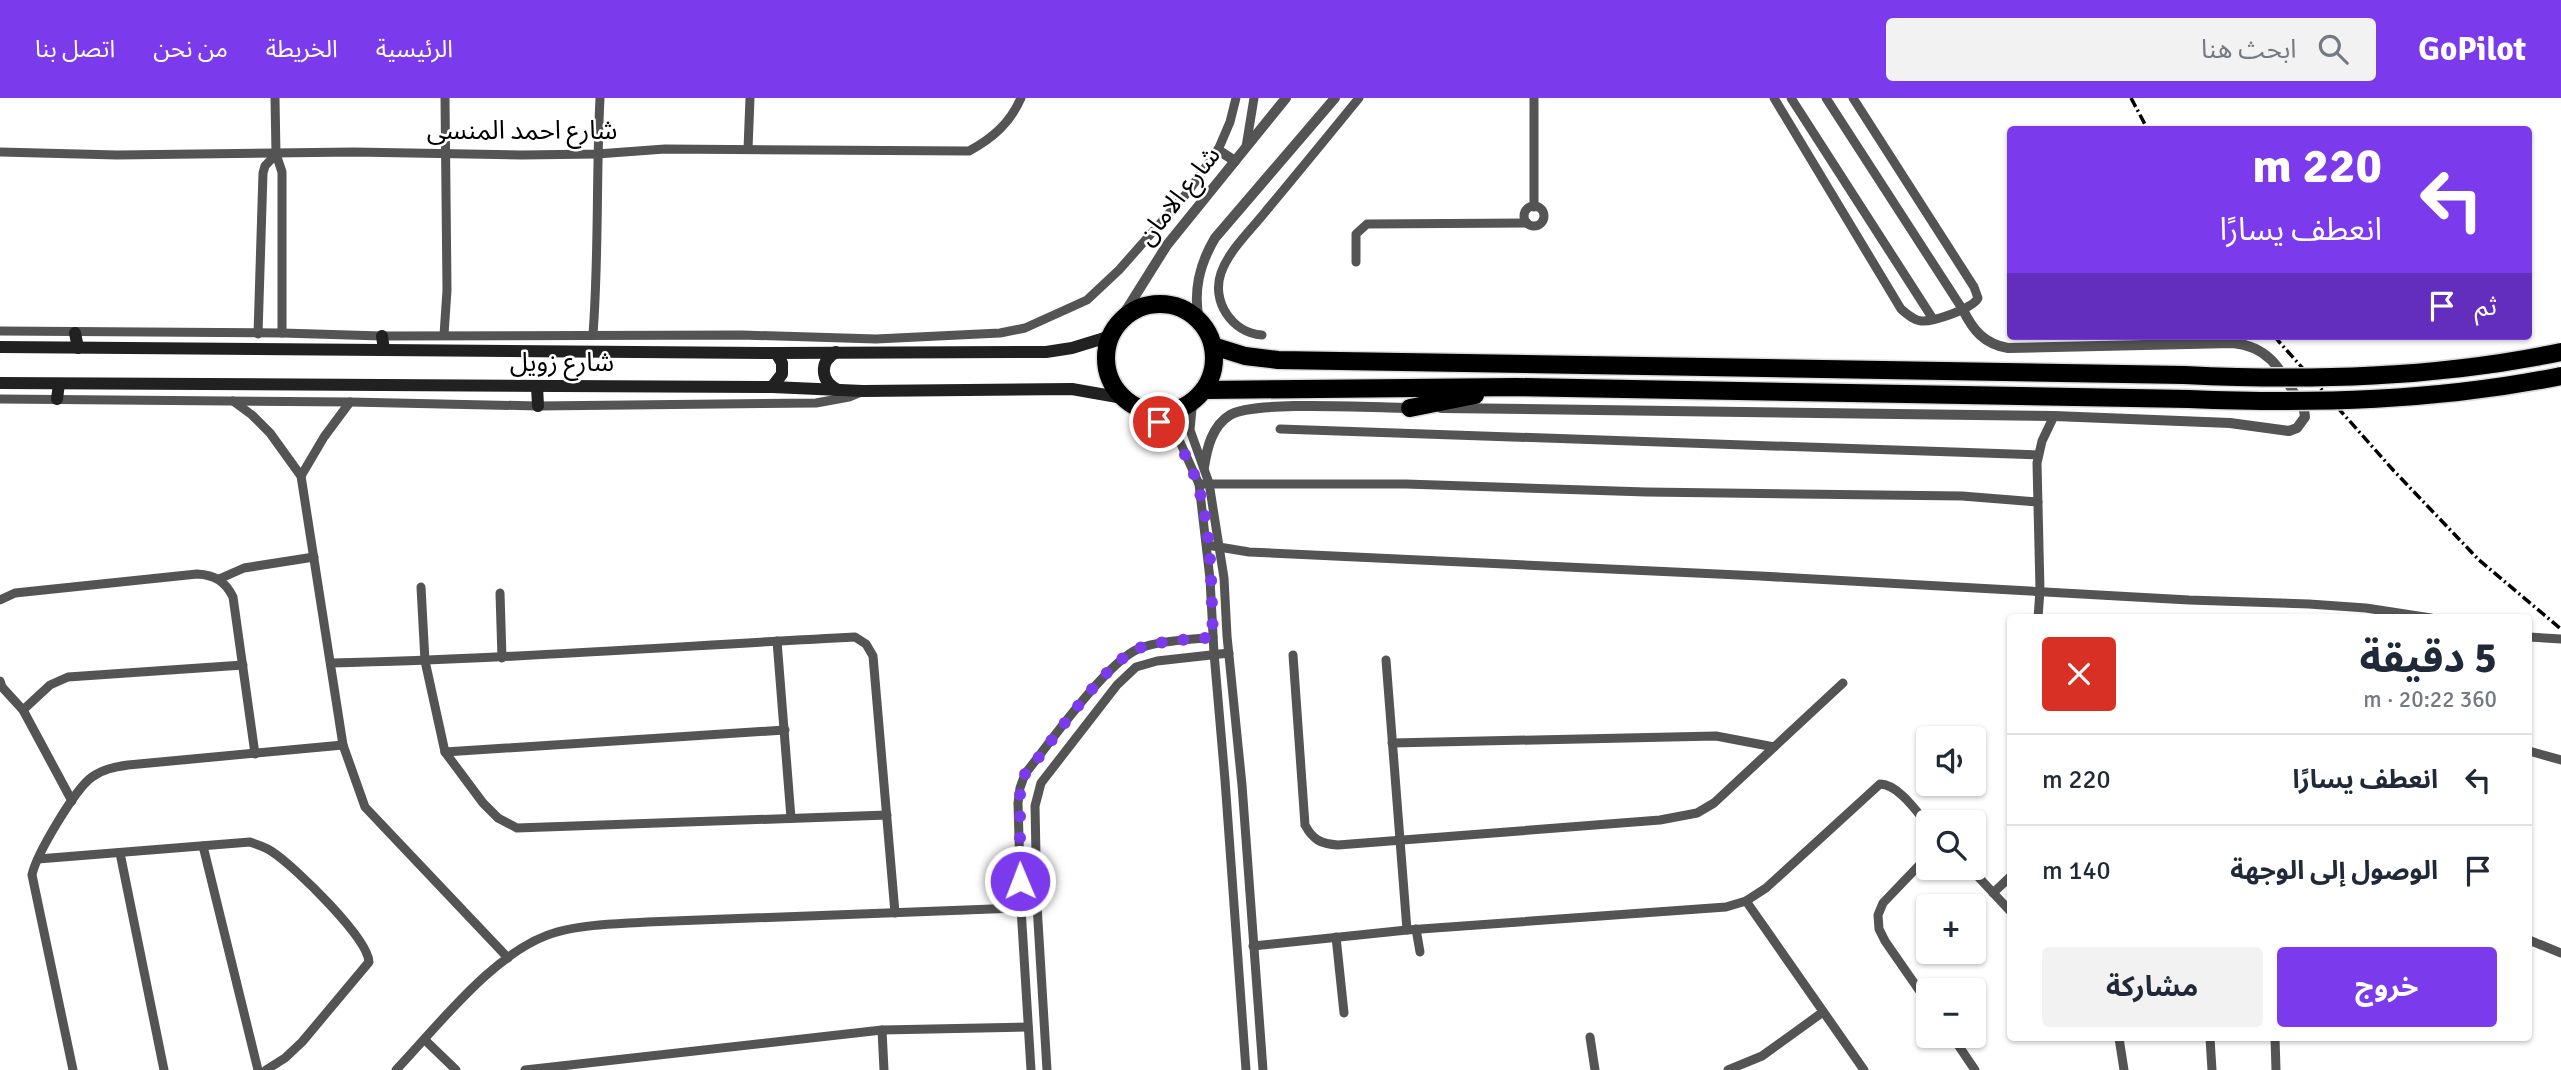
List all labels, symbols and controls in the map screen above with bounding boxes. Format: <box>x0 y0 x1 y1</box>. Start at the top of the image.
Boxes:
search box <box>1886 18 2376 81</box>
text: GoPilot <box>2418 29 2526 70</box>
icon: search <box>2314 30 2352 68</box>
text: اتصل بنا <box>35 34 115 64</box>
text: من نحن <box>153 34 228 64</box>
text: الخريطة <box>266 34 338 64</box>
text: الرئيسية <box>376 34 453 64</box>
text: ابحث هنا <box>2201 34 2296 66</box>
street label: شارع احمد المنسى <box>427 115 617 149</box>
text: 220 m <box>2252 136 2382 196</box>
street label: شارع الامان <box>1130 140 1229 253</box>
icon: left <box>2406 154 2497 245</box>
text: انعطف يسارًا <box>2220 210 2382 249</box>
icon: arrive <box>2423 287 2461 325</box>
text: ثم <box>2475 291 2497 323</box>
street label: شارع زويل <box>510 347 614 381</box>
pin <box>1129 392 1189 452</box>
icon: arrive <box>1140 403 1178 441</box>
text: 5 دقيقة <box>2359 633 2497 684</box>
button: close <box>2042 637 2116 711</box>
text: 360 m · 20:22 <box>2363 685 2497 714</box>
map controls <box>1916 726 1986 1048</box>
button: sound <box>1916 726 1986 796</box>
icon: left <box>2459 761 2497 799</box>
text: 220 m <box>2042 764 2111 796</box>
text: انعطف يسارًا <box>2293 764 2438 796</box>
button: search <box>1916 810 1986 880</box>
position arrow <box>983 844 1057 918</box>
icon: arrive <box>2459 852 2497 890</box>
text: 140 m <box>2042 855 2111 887</box>
text: الوصول إلى الوجهة <box>2230 855 2438 887</box>
button: + <box>1916 894 1986 964</box>
button: مشاركة <box>2042 947 2263 1027</box>
button: خروج <box>2277 947 2497 1027</box>
button: − <box>1916 978 1986 1048</box>

